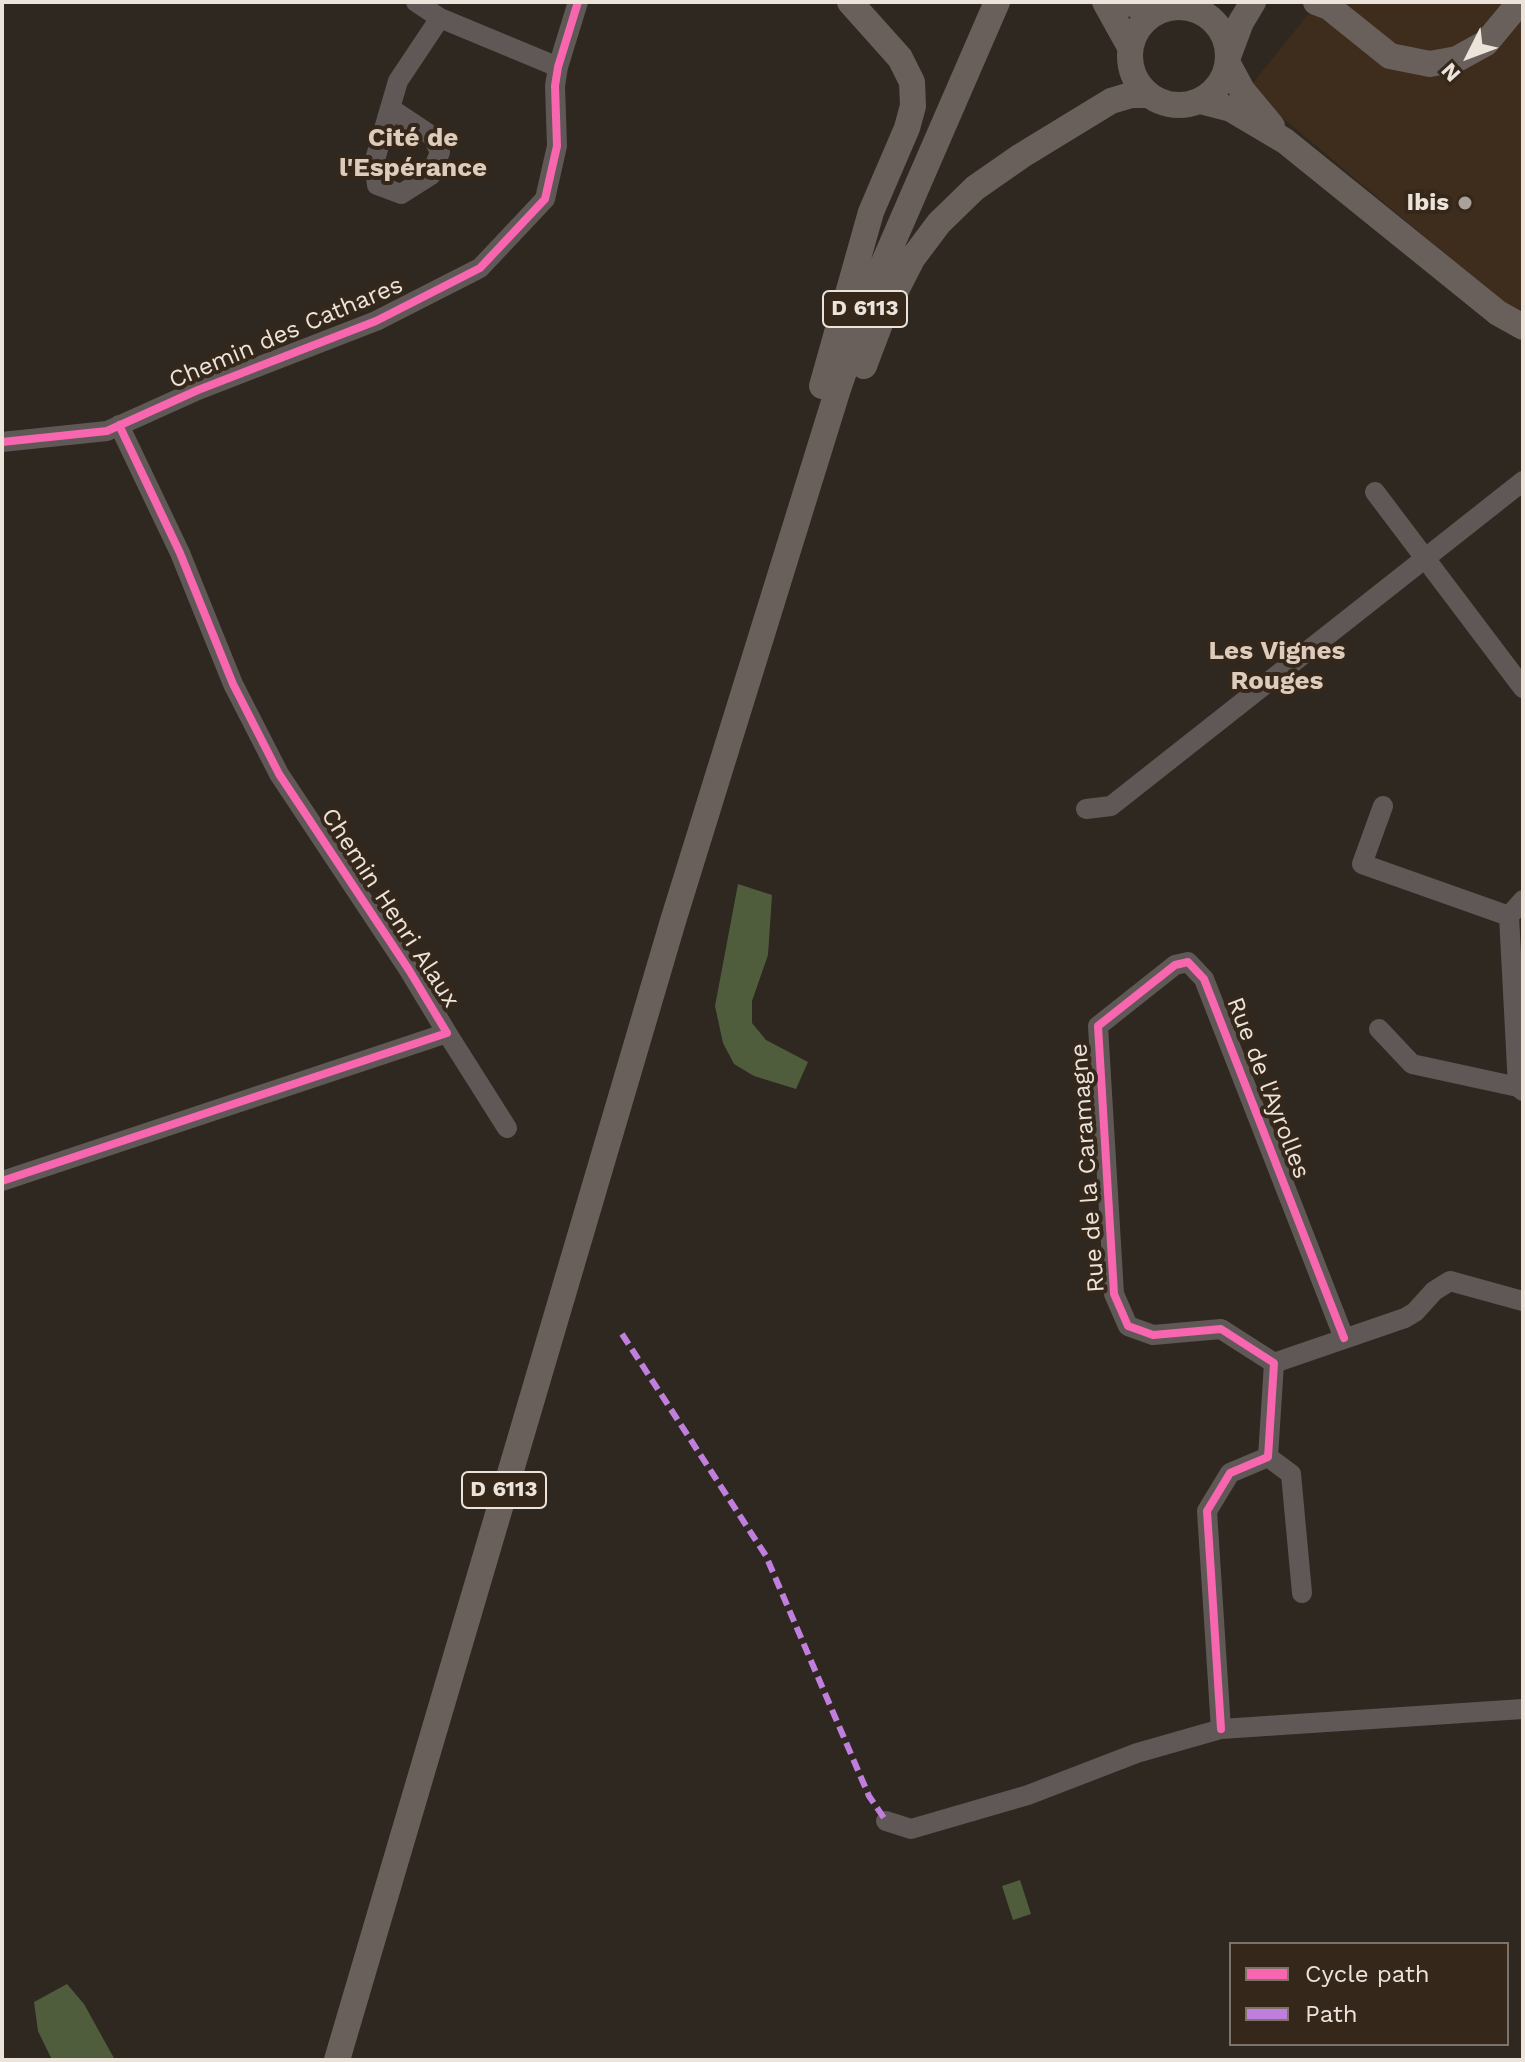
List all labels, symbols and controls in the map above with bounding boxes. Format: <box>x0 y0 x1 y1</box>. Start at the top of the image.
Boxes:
north arrow <box>1429 16 1509 96</box>
text: N <box>1436 58 1466 87</box>
district label: Cité de l'Espérance <box>339 122 487 184</box>
place label: Ibis <box>1407 189 1449 217</box>
marker: Ibis <box>1456 194 1474 212</box>
street label: Chemin des Cathares <box>165 271 407 395</box>
road number: D 6113 <box>823 291 907 327</box>
district label: Les Vignes Rouges <box>1209 635 1345 696</box>
street label: Chemin Henri Alaux <box>315 803 465 1013</box>
street label: Rue de l'Ayrolles <box>1220 993 1316 1183</box>
street label: Rue de la Caramagne <box>1065 1042 1111 1294</box>
road number: D 6113 <box>462 1472 546 1508</box>
legend <box>1229 1942 1509 2046</box>
text: Cycle path <box>1305 1960 1430 1988</box>
text: Path <box>1305 2000 1358 2028</box>

